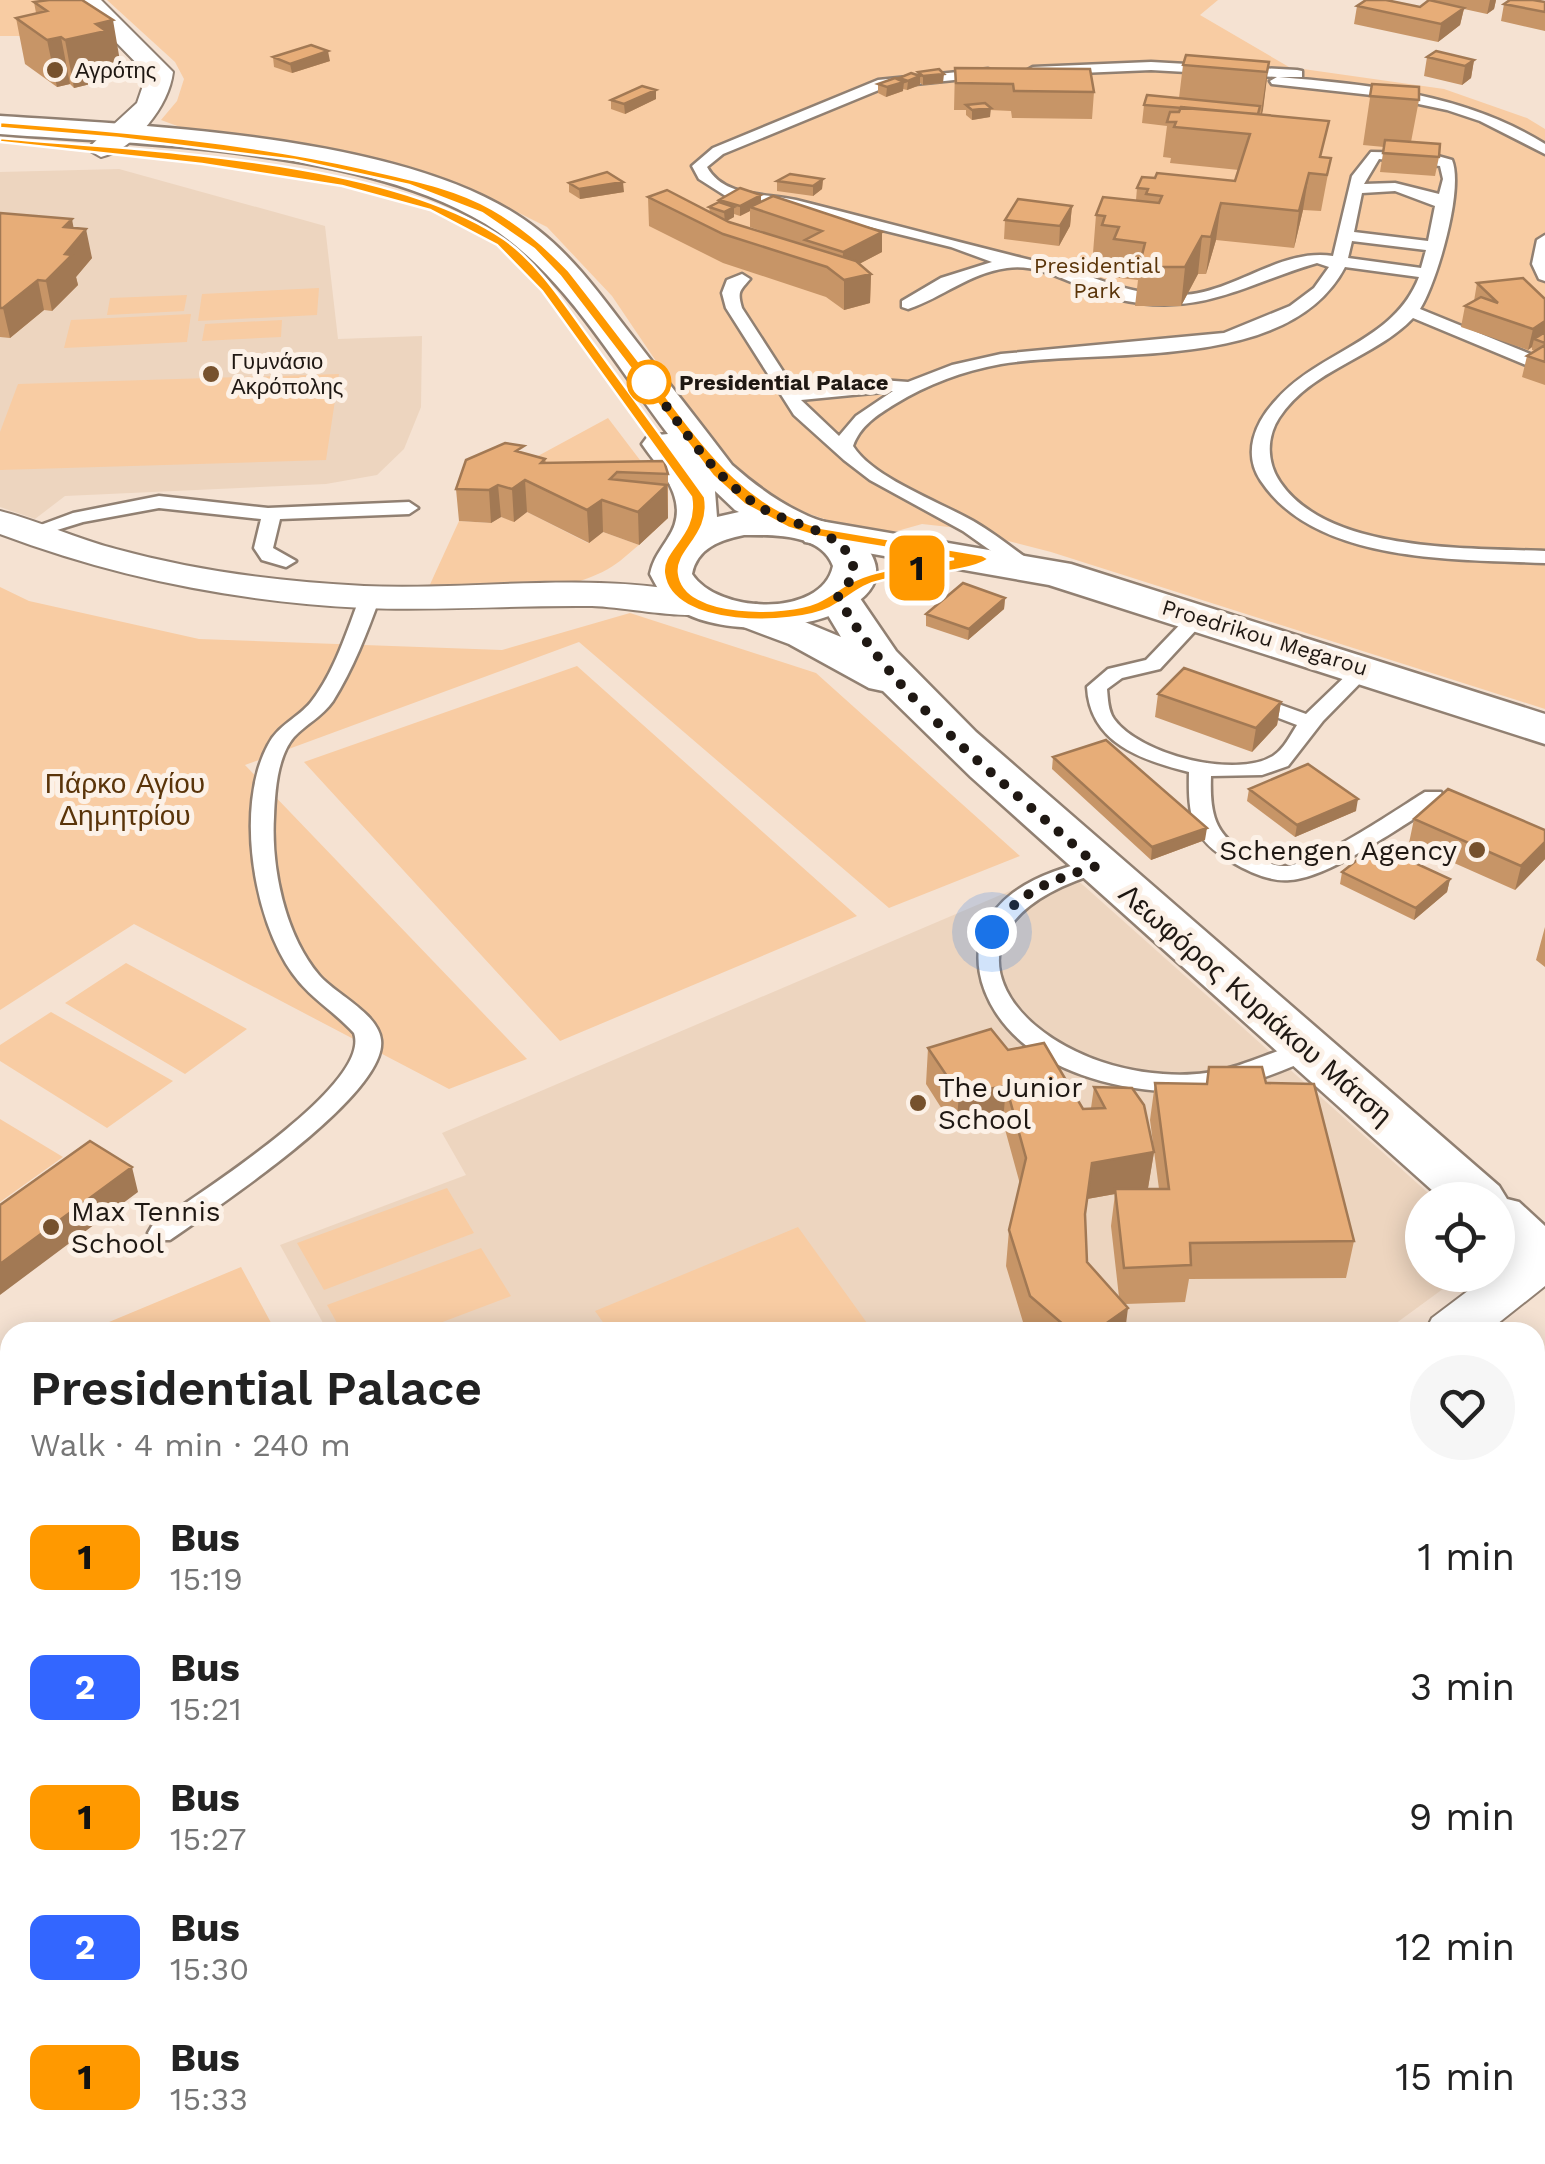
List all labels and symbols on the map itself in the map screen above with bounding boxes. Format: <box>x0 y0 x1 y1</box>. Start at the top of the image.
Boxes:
place label: Αγρότης <box>75 58 156 83</box>
marker: Αγρότης <box>44 59 66 81</box>
park label: Presidential Park <box>1034 253 1160 303</box>
place label: Γυμνάσιο Ακρόπολης <box>231 349 343 399</box>
marker: Presidential Palace <box>628 361 670 403</box>
marker: Γυμνάσιο Ακρόπολης <box>200 363 222 385</box>
place label: Presidential Palace <box>679 370 889 395</box>
line badge: 1 <box>884 536 950 600</box>
street label: Proedrikou Megarou <box>1159 594 1371 681</box>
park label: Πάρκο Αγίου Δημητρίου <box>45 767 205 832</box>
place label: Schengen Agency <box>1219 834 1458 867</box>
marker: Schengen Agency <box>1466 839 1488 861</box>
street label: Λεωφόρος Κυριάκου Μάτση <box>1112 877 1399 1132</box>
your location <box>967 907 1017 957</box>
place label: The Junior School <box>938 1071 1083 1136</box>
marker: The Junior School <box>907 1092 929 1114</box>
place label: Max Tennis School <box>71 1195 221 1260</box>
marker: Max Tennis School <box>40 1216 62 1238</box>

